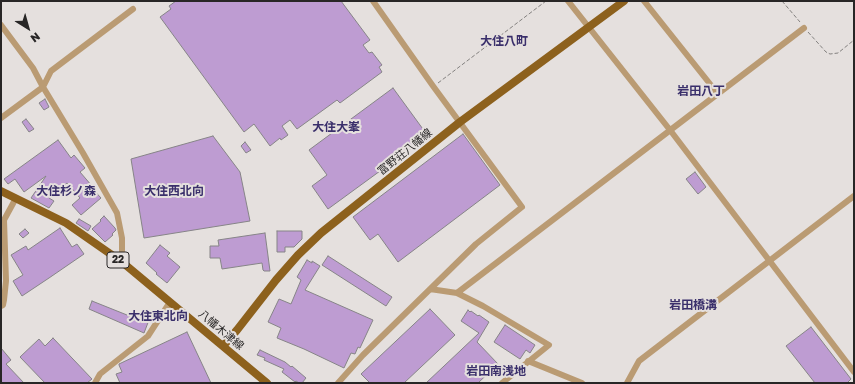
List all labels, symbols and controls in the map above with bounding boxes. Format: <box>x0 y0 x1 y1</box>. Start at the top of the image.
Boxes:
north arrow <box>8 8 48 48</box>
text: N <box>28 30 43 46</box>
district label: 大住八町 <box>480 34 528 48</box>
district label: 岩田八丁 <box>677 84 725 98</box>
district label: 大住大峯 <box>312 120 360 134</box>
street label: 富野荘八幡線 <box>375 126 435 178</box>
district label: 大住杉ノ森 <box>36 184 96 198</box>
district label: 大住西北向 <box>144 184 204 198</box>
road number: 22 <box>107 252 129 268</box>
district label: 岩田橋溝 <box>669 298 717 312</box>
street label: 八幡木津線 <box>196 307 246 353</box>
district label: 大住東北向 <box>128 309 188 323</box>
district label: 岩田南浅地 <box>466 364 526 378</box>

